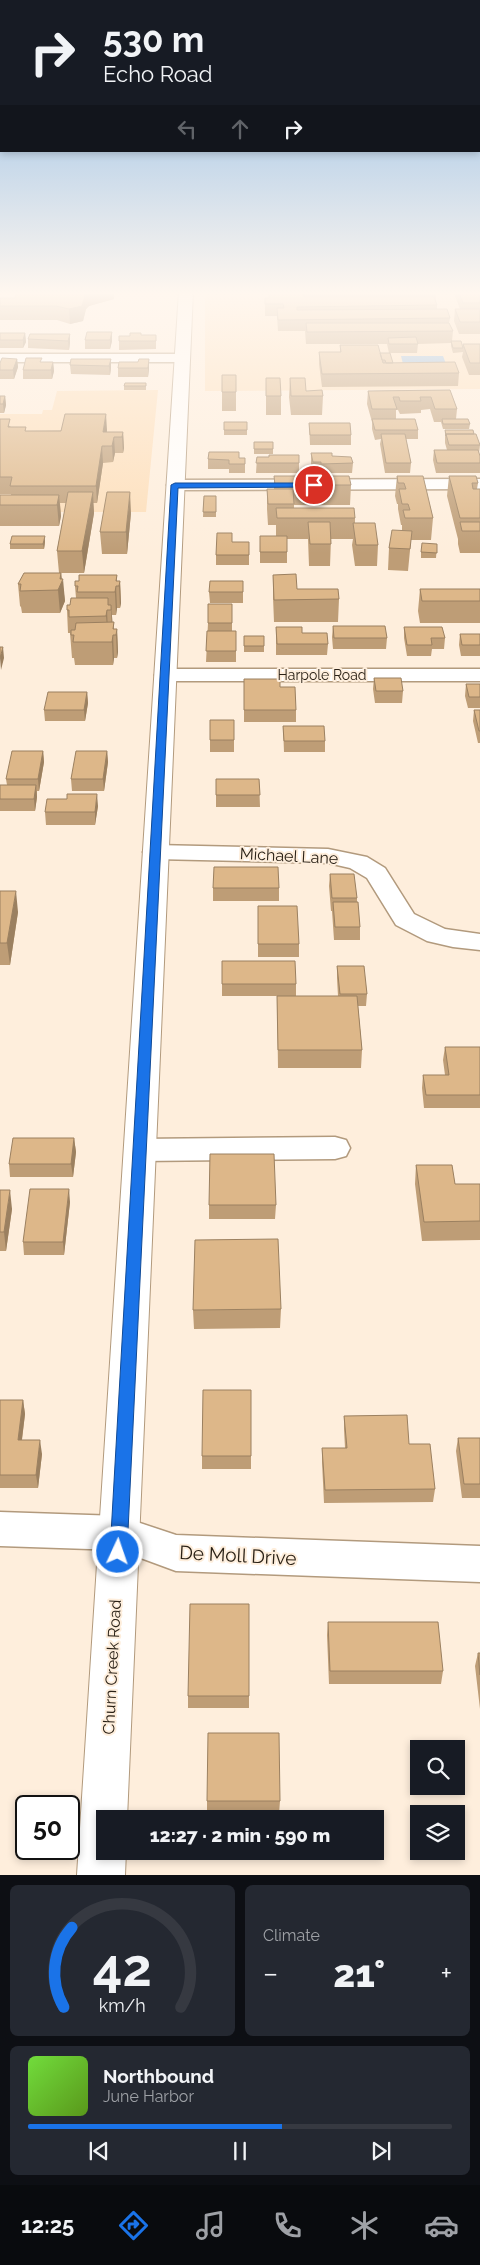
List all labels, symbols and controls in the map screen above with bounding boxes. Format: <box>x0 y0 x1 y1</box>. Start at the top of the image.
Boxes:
text: 530 m <box>103 19 204 60</box>
icon: right <box>20 20 85 85</box>
text: Echo Road <box>103 61 212 87</box>
icon: left <box>173 115 201 143</box>
icon: ahead <box>226 115 254 143</box>
icon: right <box>279 115 307 143</box>
pin <box>293 464 335 506</box>
icon: arrive <box>300 471 328 499</box>
street label: Harpole Road <box>278 667 366 683</box>
street label: Michael Lane <box>239 844 339 868</box>
position arrow <box>91 1525 143 1577</box>
street label: De Moll Drive <box>179 1541 297 1569</box>
street label: Churn Creek Road <box>99 1599 125 1735</box>
map controls <box>410 1740 465 1860</box>
button: search <box>410 1740 465 1795</box>
speed limit sign: 50 <box>15 1795 80 1860</box>
button: layers <box>410 1805 465 1860</box>
text: 12:27 · 2 min · 590 m <box>150 1824 330 1846</box>
text: Climate <box>263 1926 320 1945</box>
text: 42 <box>93 1937 152 1998</box>
text: 21° <box>333 1951 385 1996</box>
text: − <box>263 1957 278 1990</box>
text: + <box>440 1957 452 1990</box>
text: km/h <box>99 1995 146 2016</box>
text: Northbound <box>103 2065 214 2087</box>
text: June Harbor <box>103 2087 194 2106</box>
icon: previous <box>85 2137 113 2165</box>
icon: pause <box>226 2137 254 2165</box>
icon: next <box>367 2137 395 2165</box>
icon: directions <box>116 2208 151 2243</box>
icon: music <box>193 2208 228 2243</box>
icon: phone <box>270 2208 305 2243</box>
icon: climate <box>347 2208 382 2243</box>
icon: car <box>424 2208 459 2243</box>
text: 12:25 <box>21 2212 74 2238</box>

